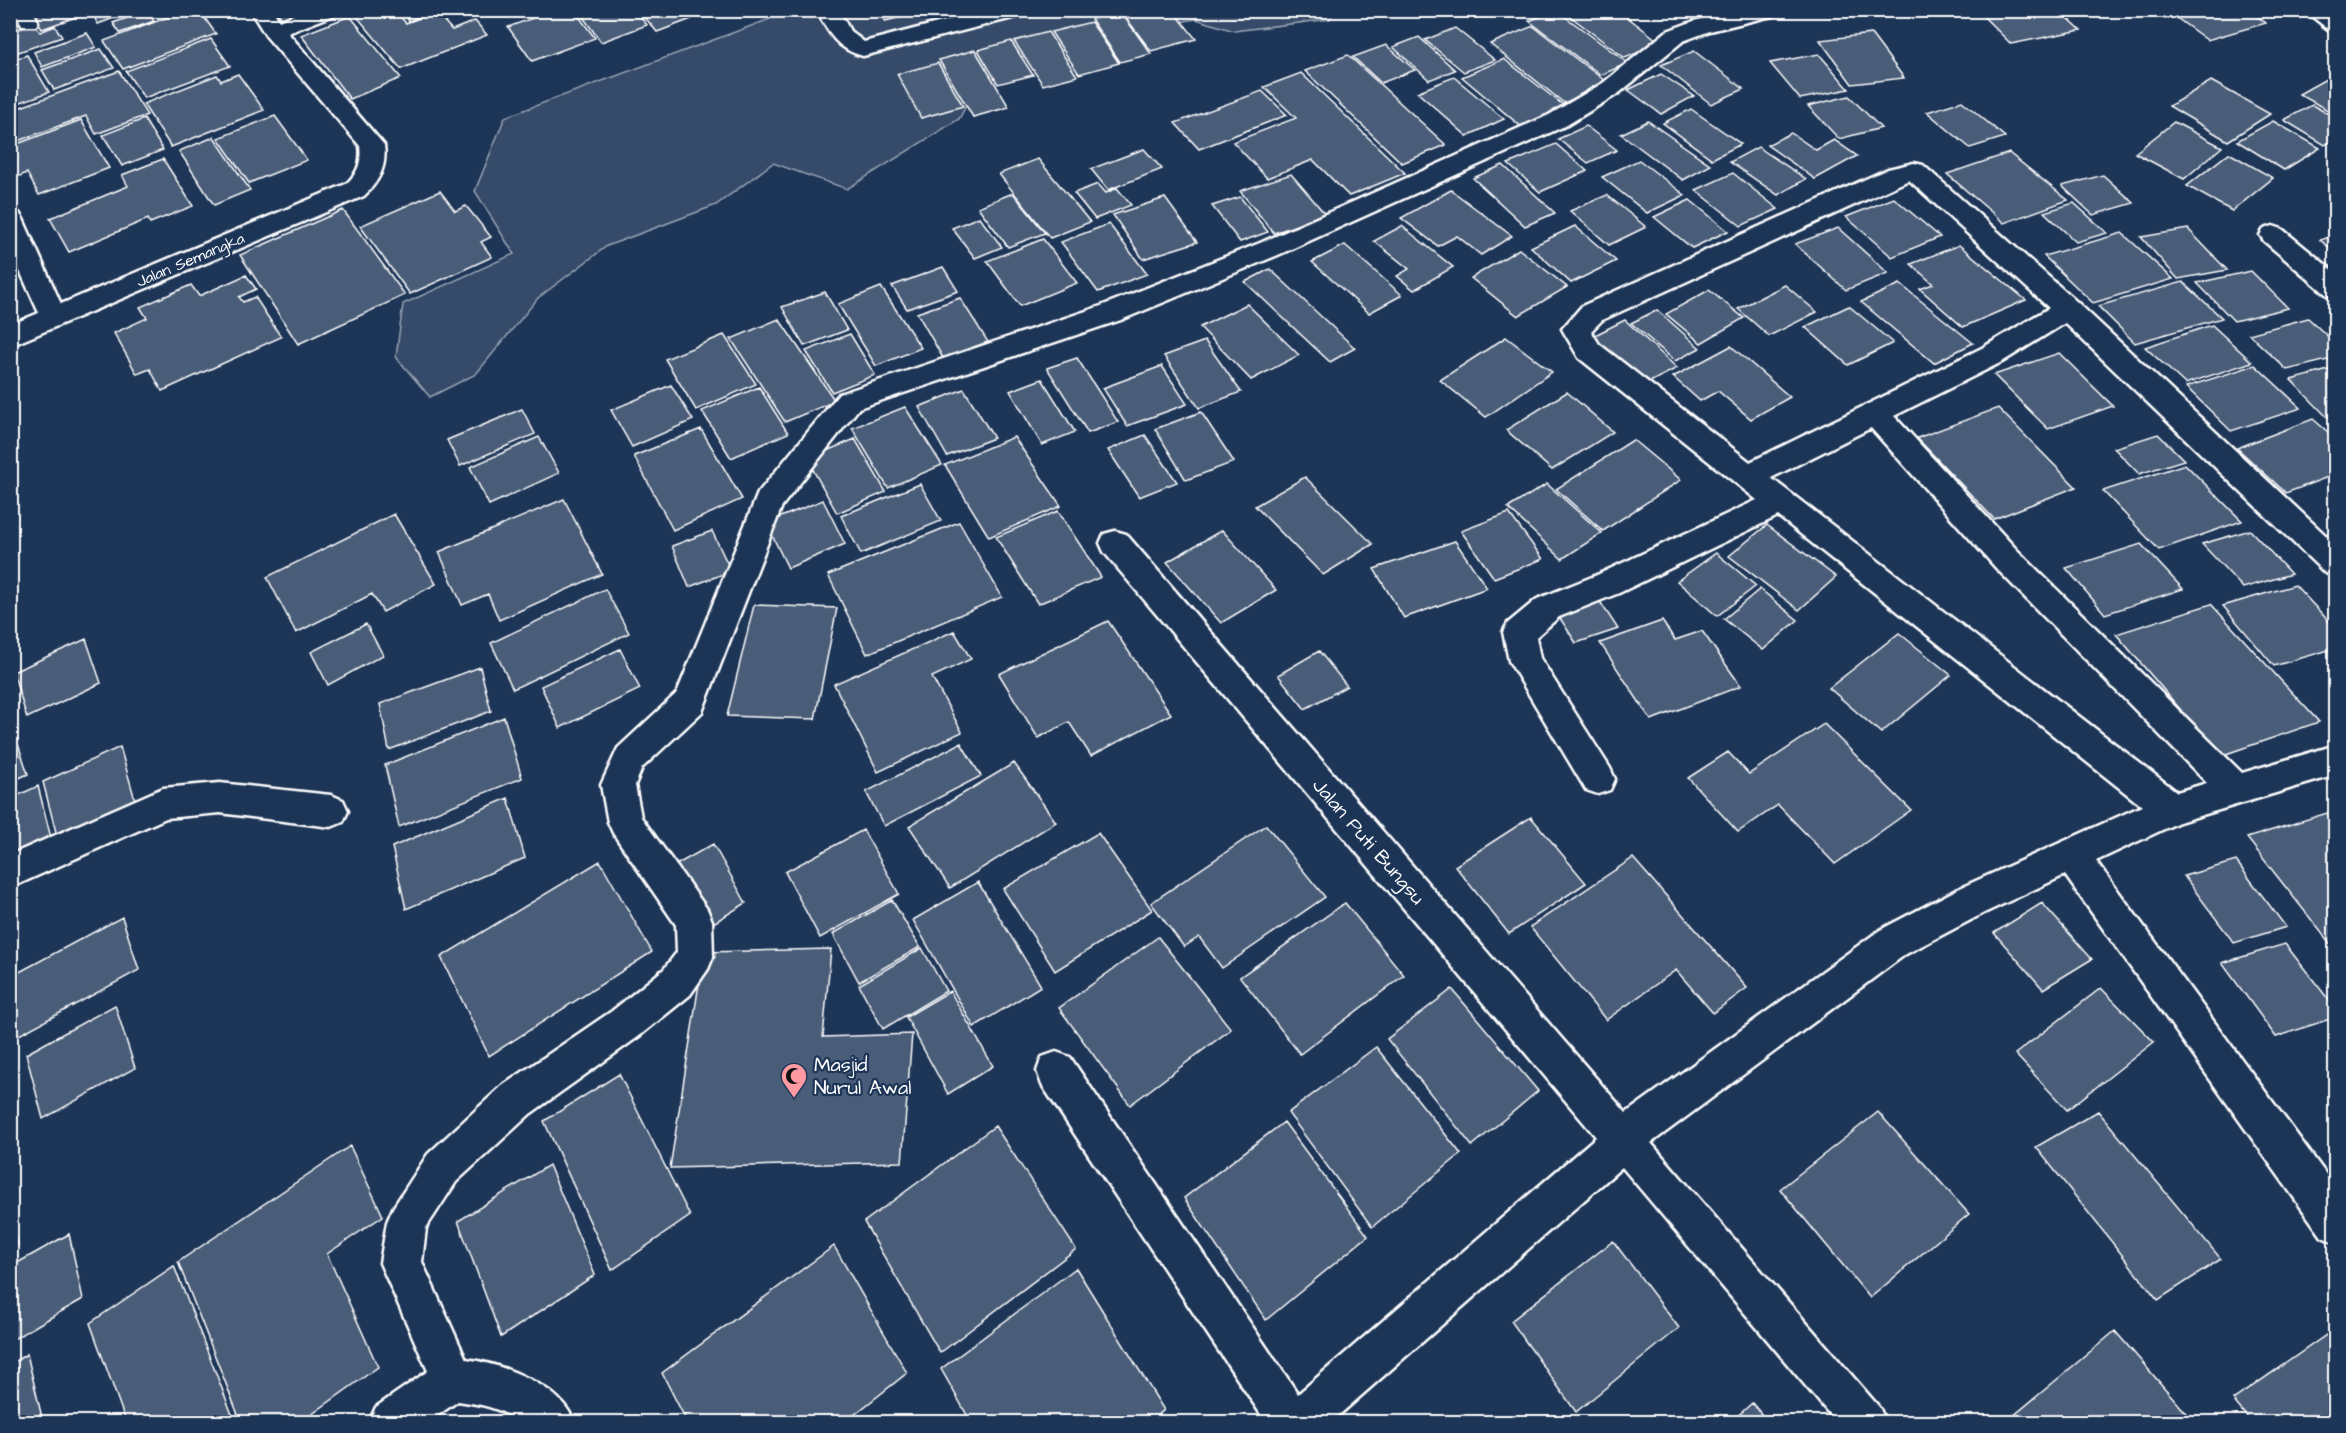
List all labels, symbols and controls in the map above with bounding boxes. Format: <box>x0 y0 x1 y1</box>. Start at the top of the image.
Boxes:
street label: Jalan Semangka <box>133 227 248 294</box>
street label: Jalan Puti Bungsu <box>1305 772 1431 912</box>
place label: Masjid Nurul Awal <box>814 1051 911 1102</box>
mosque icon: Masjid Nurul Awal <box>779 1061 809 1099</box>

